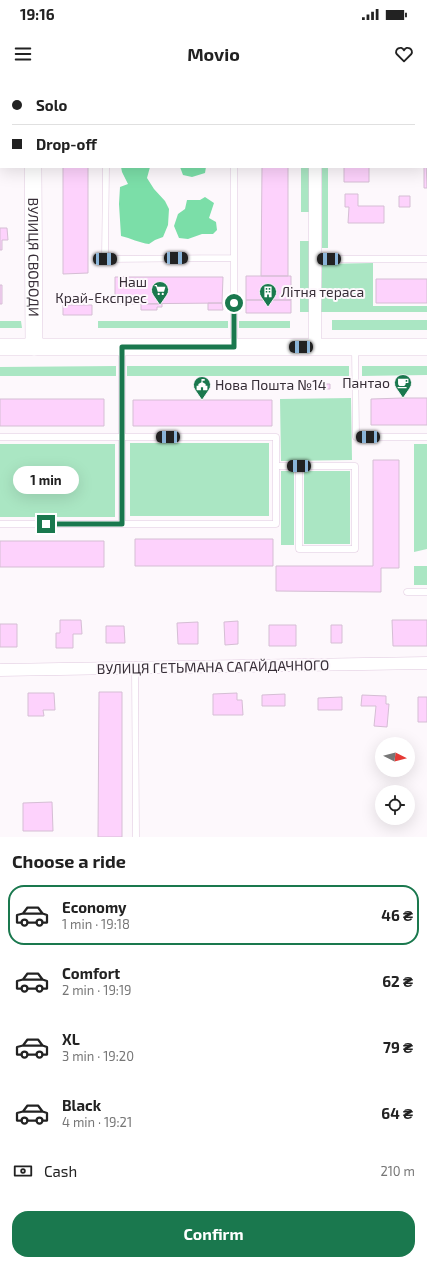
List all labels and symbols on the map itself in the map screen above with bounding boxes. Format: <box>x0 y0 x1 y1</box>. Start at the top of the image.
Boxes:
street label: ВУЛИЦЯ СВОБОДИ <box>25 197 43 317</box>
car <box>164 252 188 264</box>
car <box>93 253 117 265</box>
car <box>317 253 341 265</box>
place label: Наш Край-Експрес <box>55 273 147 306</box>
supermarket icon: Наш Край-Експрес <box>150 280 170 305</box>
building icon: Літня тераса <box>258 282 278 307</box>
place label: Літня тераса <box>281 283 364 300</box>
route start <box>225 294 243 312</box>
car <box>289 341 313 353</box>
cafe icon: Пантао <box>393 373 413 398</box>
place label: Пантао <box>342 374 390 391</box>
public building icon: Нова Пошта №14 <box>192 375 212 400</box>
place label: Нова Пошта №14 <box>215 376 326 393</box>
car <box>156 431 180 443</box>
car <box>356 431 380 443</box>
car <box>287 460 311 472</box>
callout: 1 min <box>13 466 79 494</box>
route end <box>37 515 55 533</box>
street label: ВУЛИЦЯ ГЕТЬМАНА САГАЙДАЧНОГО <box>96 656 330 677</box>
north arrow <box>375 737 415 777</box>

